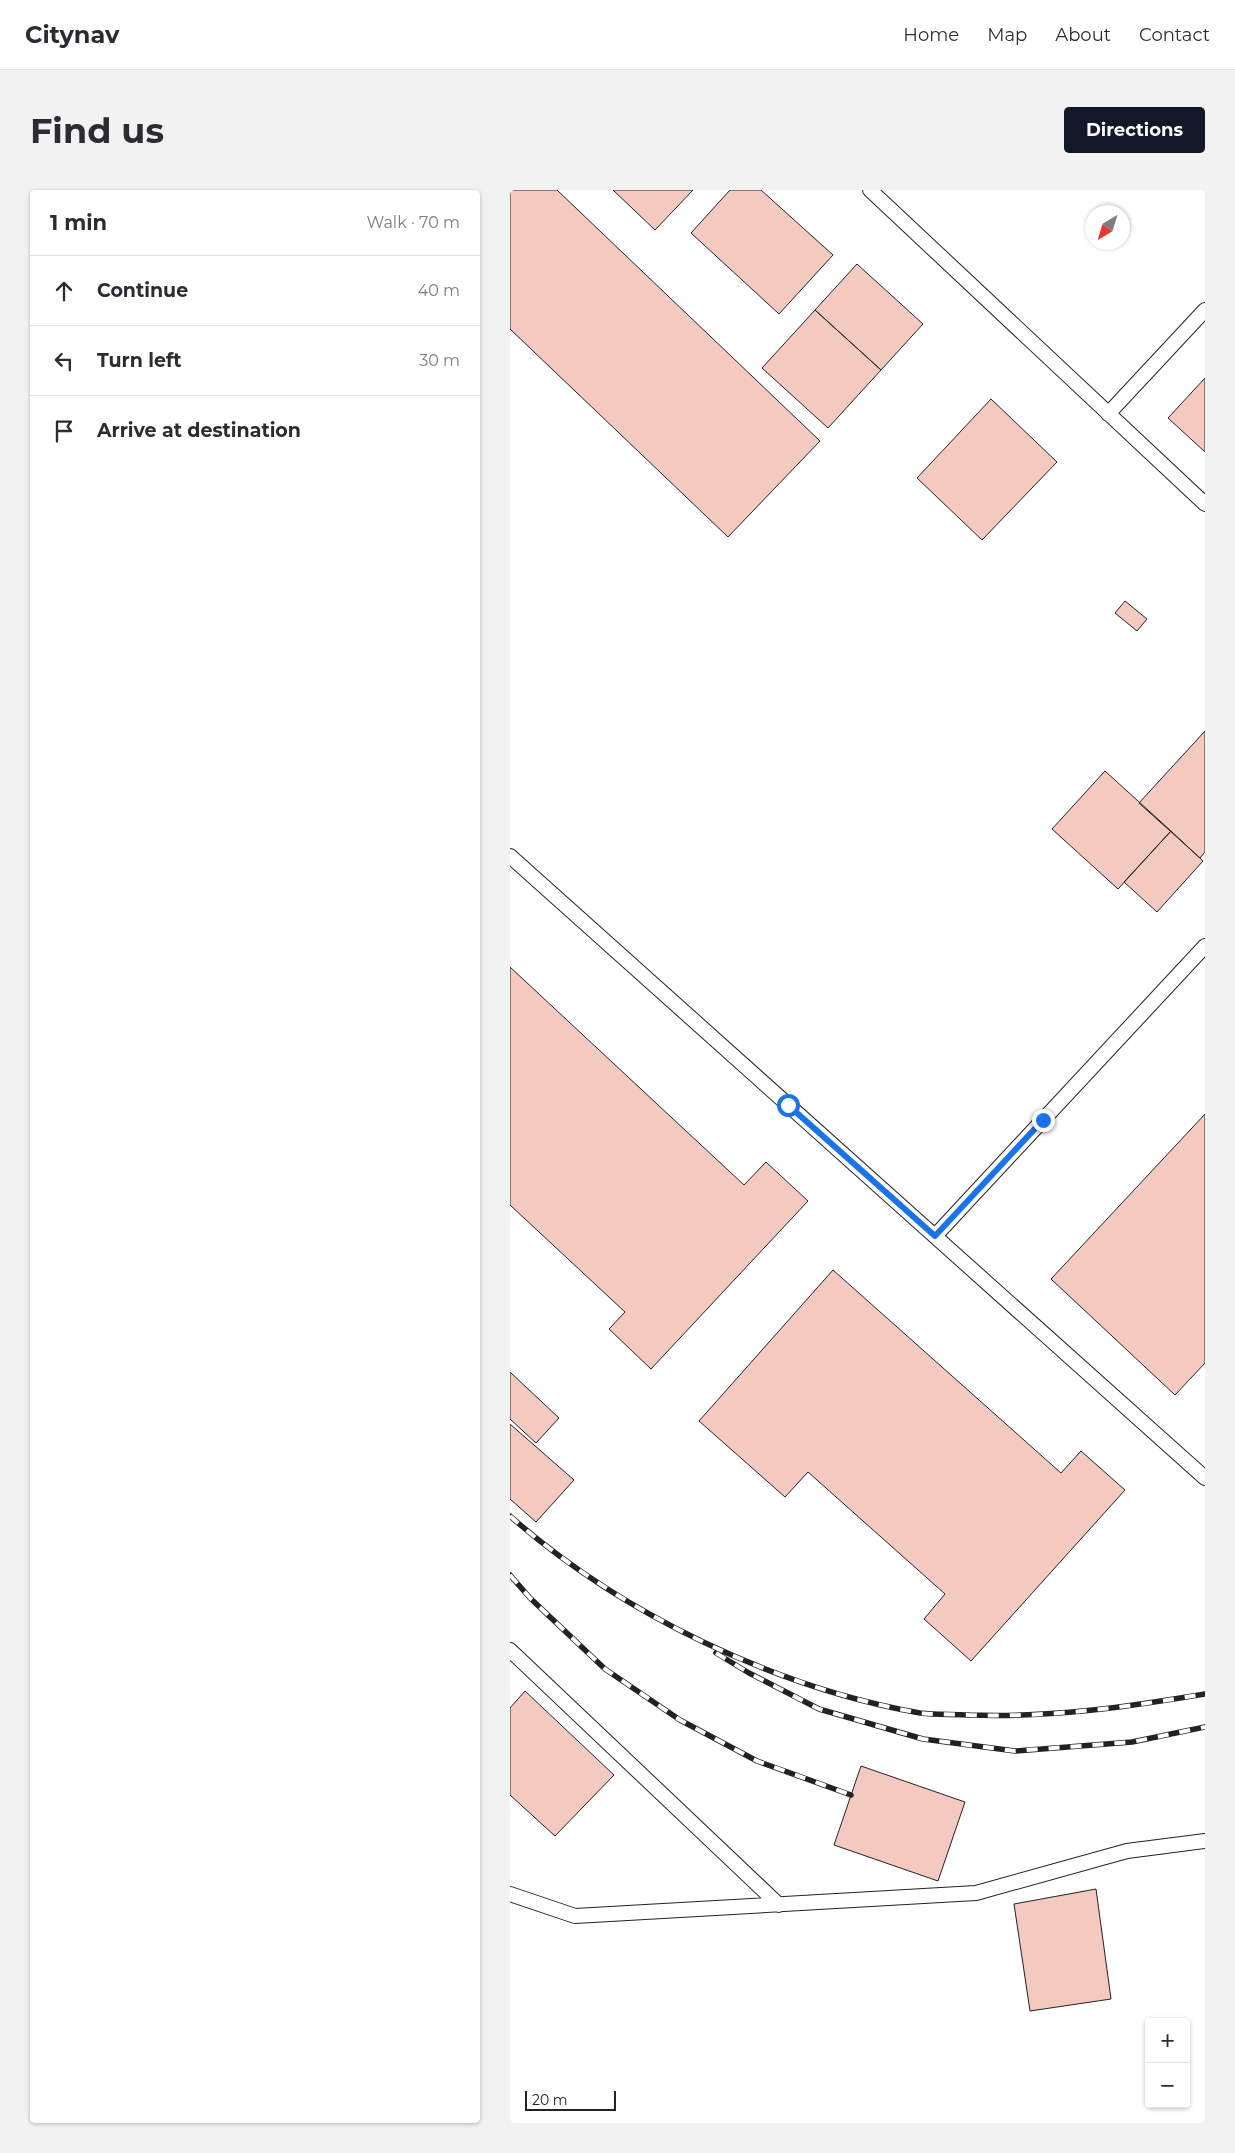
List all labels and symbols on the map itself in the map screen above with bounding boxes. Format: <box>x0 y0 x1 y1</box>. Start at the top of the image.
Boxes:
north arrow <box>1085 205 1130 250</box>
route start <box>777 1094 800 1117</box>
route end <box>1032 1109 1055 1132</box>
scale bar <box>525 2088 616 2111</box>

